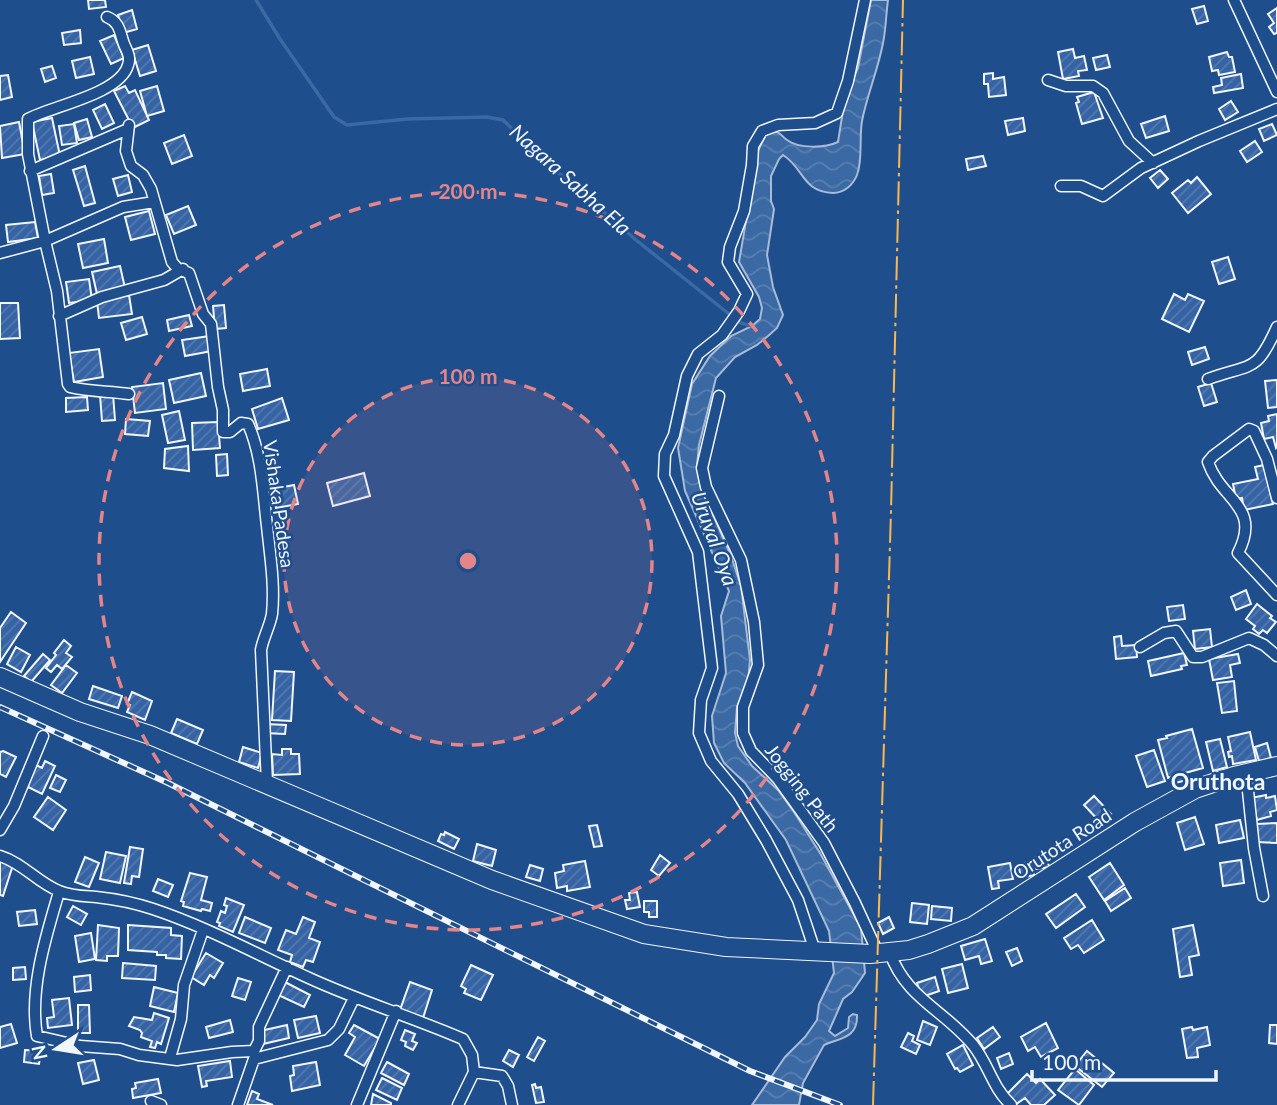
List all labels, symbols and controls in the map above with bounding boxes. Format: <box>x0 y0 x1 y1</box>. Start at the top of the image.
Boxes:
water label: Nagara Sabha Ela <box>505 118 637 240</box>
text: 200 m <box>438 178 498 203</box>
text: 100 m <box>438 363 498 388</box>
street label: Vishaka Padesa <box>259 439 300 569</box>
water label: Uruval Oya <box>687 488 744 589</box>
centre of rings <box>456 549 480 573</box>
street label: Jogging Path <box>761 739 844 836</box>
district label: Oruthota <box>1171 767 1265 795</box>
street label: Orutota Road <box>1008 803 1115 884</box>
north arrow <box>21 1014 91 1084</box>
scale bar <box>1032 1038 1216 1082</box>
text: N <box>26 1043 52 1062</box>
text: 100 m <box>1042 1049 1101 1074</box>

